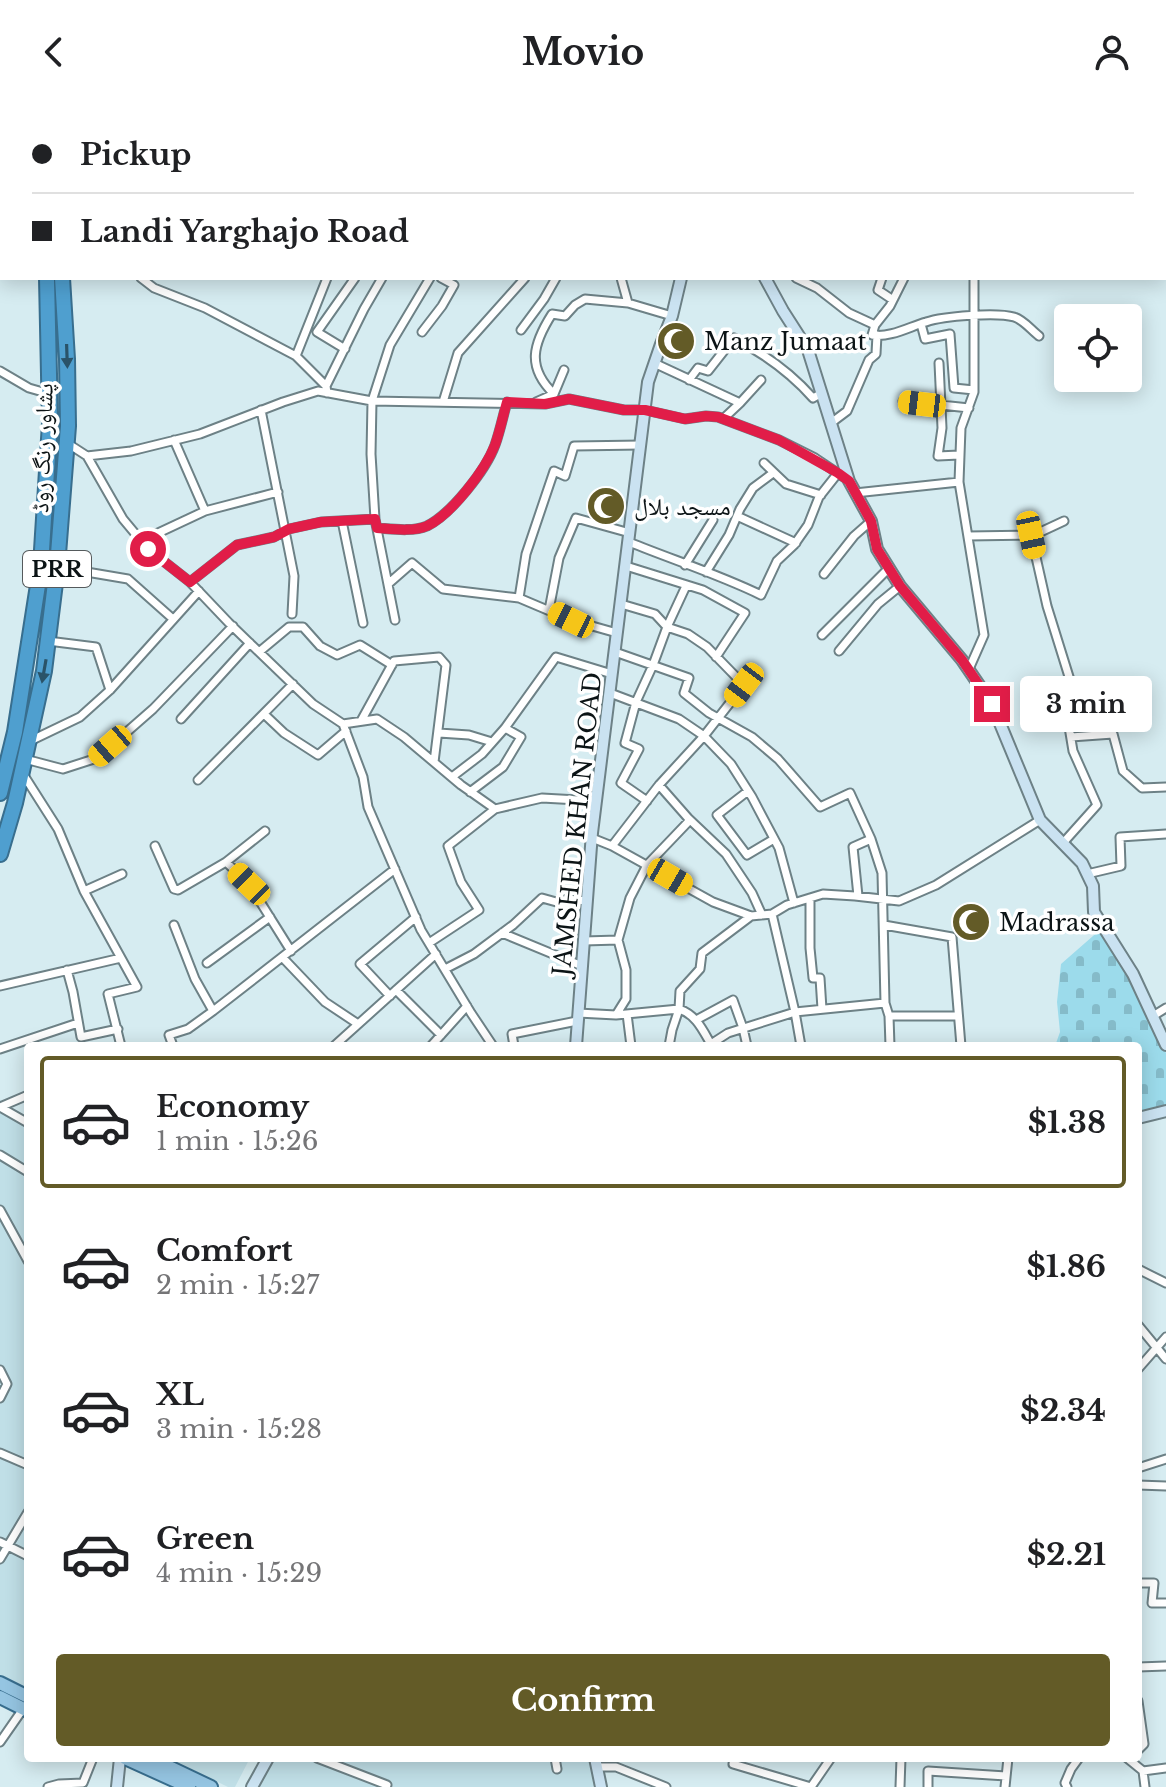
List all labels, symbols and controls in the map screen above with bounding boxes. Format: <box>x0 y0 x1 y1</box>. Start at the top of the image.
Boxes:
icon: back <box>32 30 76 74</box>
text: Movio <box>522 30 644 75</box>
icon: person <box>1090 30 1134 74</box>
text: Pickup <box>80 136 191 173</box>
text: Landi Yarghajo Road <box>80 213 409 250</box>
map controls <box>1054 304 1142 392</box>
button: locate <box>1054 304 1142 392</box>
mosque icon: Manz Jumaat <box>655 320 697 362</box>
place label: Manz Jumaat <box>704 327 867 356</box>
one-way arrow <box>60 344 73 369</box>
street label: پشاور رنگ روڈ <box>25 383 59 513</box>
car <box>897 389 947 419</box>
mosque icon: مسجد بلال <box>585 485 627 527</box>
place label: مسجد بلال <box>634 492 731 521</box>
car <box>1014 509 1048 561</box>
route start <box>130 531 166 567</box>
road number: PRR <box>23 551 91 587</box>
car <box>544 599 598 641</box>
one-way arrow <box>37 658 49 683</box>
car <box>720 659 768 711</box>
street label: JAMSHED KHAN ROAD <box>546 671 607 980</box>
callout: 3 min <box>1020 676 1152 732</box>
route end <box>974 686 1010 722</box>
text: 3 min <box>1046 688 1126 720</box>
car <box>84 721 136 771</box>
car <box>643 855 697 899</box>
car <box>223 859 275 909</box>
mosque icon: Madrassa <box>950 901 992 943</box>
place label: Madrassa <box>999 908 1115 937</box>
icon: car <box>60 1086 132 1158</box>
text: Economy <box>156 1088 309 1125</box>
text: $1.38 <box>1028 1104 1106 1141</box>
text: 1 min · 15:26 <box>156 1125 319 1157</box>
icon: car <box>60 1230 132 1302</box>
text: Comfort <box>156 1232 293 1269</box>
text: $1.86 <box>1027 1248 1106 1285</box>
text: 2 min · 15:27 <box>156 1269 319 1301</box>
icon: car <box>60 1374 132 1446</box>
text: XL <box>156 1376 204 1413</box>
text: $2.34 <box>1020 1392 1106 1429</box>
text: 3 min · 15:28 <box>156 1413 322 1445</box>
icon: car <box>60 1518 132 1590</box>
text: Green <box>156 1520 254 1557</box>
text: $2.21 <box>1027 1536 1106 1573</box>
text: 4 min · 15:29 <box>156 1557 322 1589</box>
button: Confirm <box>56 1654 1110 1746</box>

